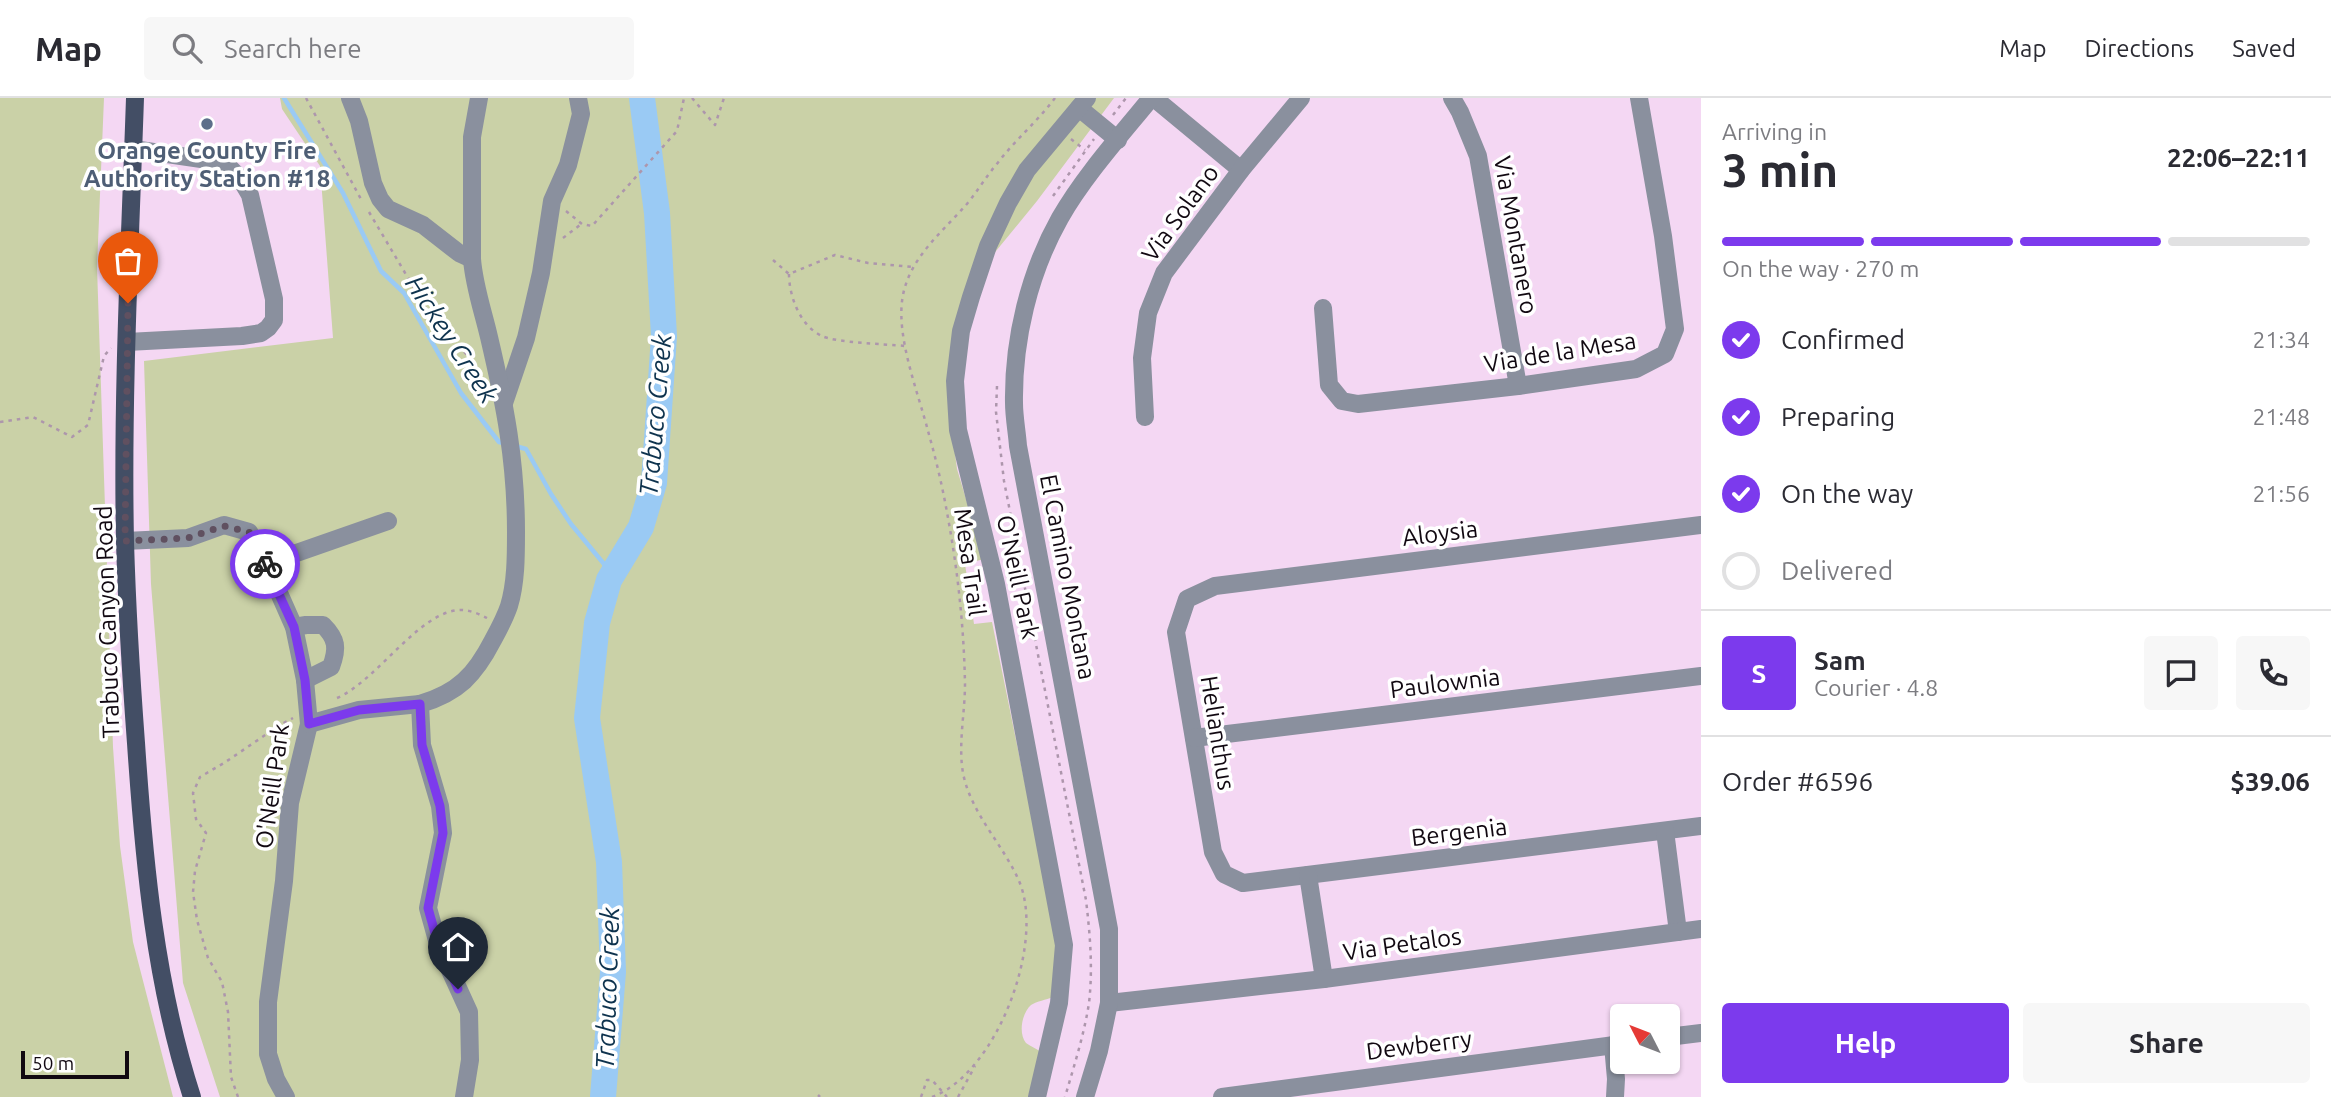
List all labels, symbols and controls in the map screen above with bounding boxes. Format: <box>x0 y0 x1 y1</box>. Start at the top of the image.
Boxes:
search box <box>144 17 634 80</box>
icon: search <box>168 29 206 67</box>
text: Map <box>35 30 102 67</box>
text: Search here <box>224 34 362 63</box>
text: Map <box>1999 35 2046 62</box>
text: Directions <box>2084 35 2194 62</box>
text: Saved <box>2232 35 2296 62</box>
marker: Orange County Fire Authority Station #18 <box>199 116 215 132</box>
text: Arriving in <box>1722 119 1827 144</box>
place label: Orange County Fire Authority Station #18 <box>84 137 330 192</box>
text: 22:06–22:11 <box>2167 143 2310 172</box>
text: 3 min <box>1722 144 1838 196</box>
street label: Via Montanero <box>1489 154 1543 316</box>
street label: Via Solano <box>1136 159 1224 267</box>
pin <box>98 231 158 303</box>
icon: bag <box>109 242 147 280</box>
text: On the way · 270 m <box>1722 256 1919 281</box>
water label: Hickey Creek <box>400 270 504 409</box>
icon: check <box>1722 321 1760 359</box>
text: Confirmed <box>1781 325 1905 354</box>
street label: Via de la Mesa <box>1482 327 1638 377</box>
text: 21:34 <box>2252 327 2310 352</box>
water label: Trabuco Creek <box>633 332 677 497</box>
icon: check <box>1722 398 1760 436</box>
text: Preparing <box>1781 402 1895 431</box>
text: 21:48 <box>2252 404 2310 429</box>
street label: El Camino Montana <box>1035 472 1101 682</box>
icon: check <box>1722 475 1760 513</box>
text: On the way <box>1781 479 1913 508</box>
text: 21:56 <box>2252 481 2310 506</box>
street label: Trabuco Canyon Road <box>89 505 125 739</box>
street label: Mesa Trail <box>949 506 991 618</box>
street label: O'Neill Park <box>992 513 1044 641</box>
street label: Aloysia <box>1401 515 1479 551</box>
courier <box>230 529 300 599</box>
icon: bike <box>246 545 284 583</box>
text: Delivered <box>1781 556 1893 585</box>
button: chat <box>2144 636 2218 710</box>
button: phone <box>2236 636 2310 710</box>
text: Sam <box>1814 646 1866 675</box>
text: S <box>1752 659 1766 688</box>
street label: Paulownia <box>1388 663 1502 703</box>
street label: Helianthus <box>1196 674 1240 792</box>
text: Courier · 4.8 <box>1814 675 1938 700</box>
street label: O'Neill Park <box>250 722 294 850</box>
text: Order #6596 <box>1722 767 1873 796</box>
text: $39.06 <box>2230 767 2310 796</box>
street label: Bergenia <box>1409 813 1509 851</box>
water label: Trabuco Creek <box>590 906 624 1070</box>
pin <box>428 917 488 989</box>
street label: Via Petalos <box>1341 922 1463 966</box>
icon: home <box>439 928 477 966</box>
button: Help <box>1722 1003 2009 1083</box>
button: Share <box>2023 1003 2310 1083</box>
north arrow <box>1610 1004 1680 1074</box>
map controls <box>1610 1004 1680 1074</box>
street label: Dewberry <box>1365 1025 1474 1065</box>
scale bar <box>21 1048 130 1080</box>
text: 50 m <box>32 1052 74 1074</box>

